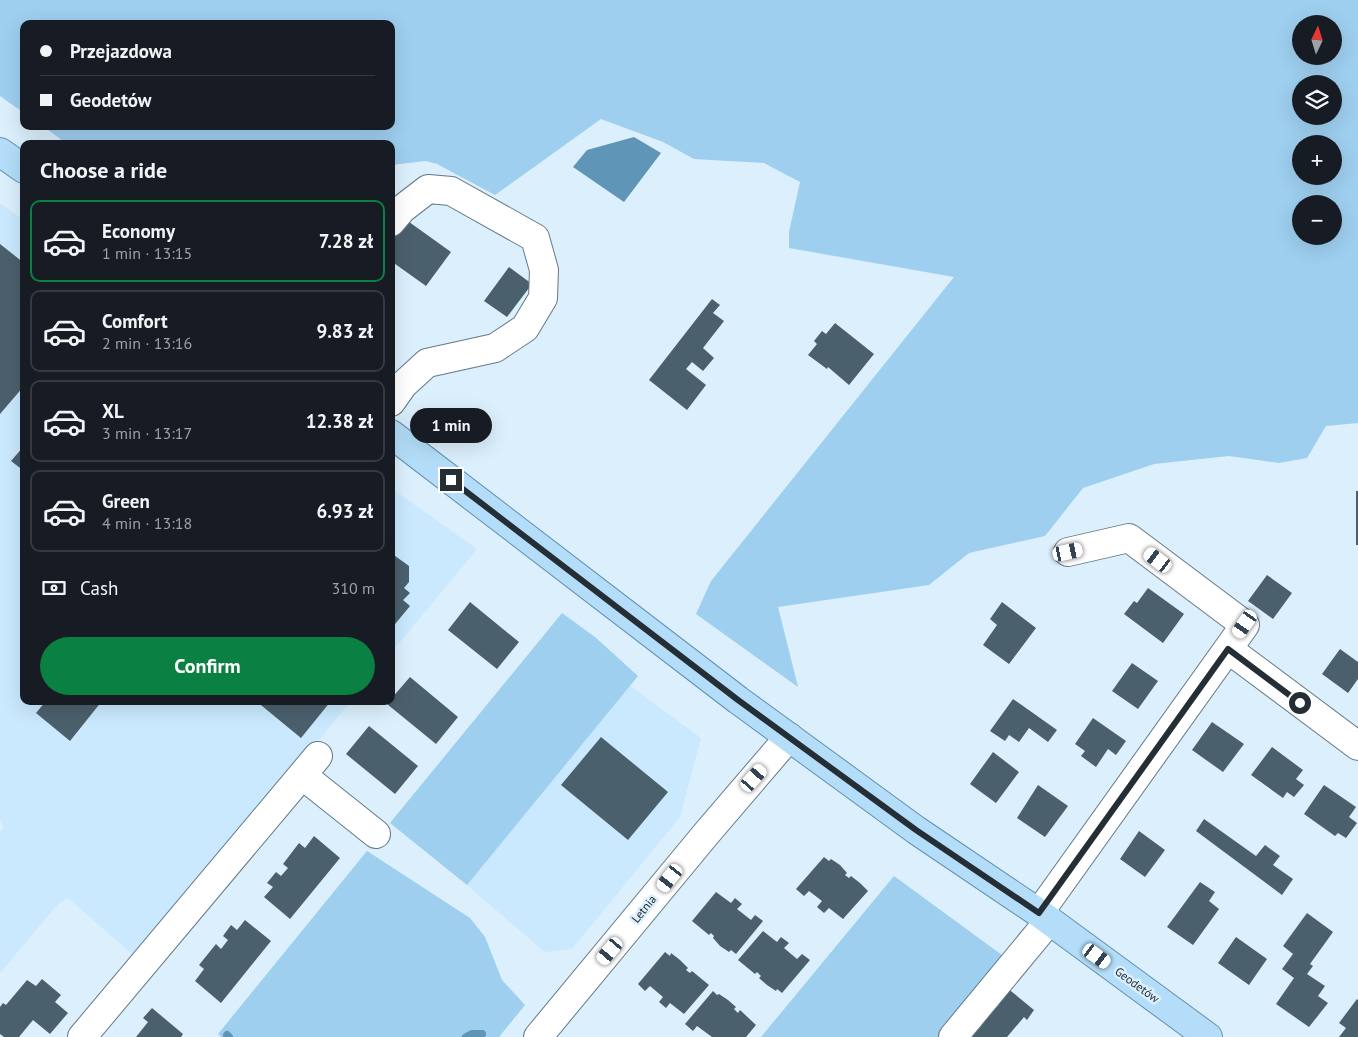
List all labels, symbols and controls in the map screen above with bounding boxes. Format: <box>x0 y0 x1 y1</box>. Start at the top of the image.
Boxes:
north arrow <box>1292 15 1342 65</box>
map controls <box>1292 15 1342 245</box>
text: Przejazdowa <box>70 39 172 63</box>
button: layers <box>1292 75 1342 125</box>
text: Geodetów <box>70 88 152 112</box>
button: + <box>1292 135 1342 185</box>
text: Choose a ride <box>40 156 167 184</box>
button: − <box>1292 195 1342 245</box>
icon: car <box>42 219 87 264</box>
text: Economy <box>102 219 175 243</box>
text: 7.28 zł <box>319 229 373 253</box>
text: 1 min · 13:15 <box>102 243 192 263</box>
icon: car <box>42 309 87 354</box>
text: Comfort <box>102 309 168 333</box>
text: 9.83 zł <box>316 319 373 343</box>
text: 2 min · 13:16 <box>102 333 192 353</box>
icon: car <box>42 399 87 444</box>
text: XL <box>102 399 124 423</box>
callout: 1 min <box>410 408 492 442</box>
text: 12.38 zł <box>306 409 373 433</box>
text: 1 min <box>431 415 471 435</box>
text: 3 min · 13:17 <box>102 423 192 443</box>
route end <box>440 469 462 491</box>
icon: car <box>42 489 87 534</box>
text: Green <box>102 489 150 513</box>
text: 6.93 zł <box>316 499 373 523</box>
text: 4 min · 13:18 <box>102 513 192 533</box>
car <box>1051 542 1084 562</box>
car <box>1141 545 1174 575</box>
icon: cash <box>40 574 68 602</box>
text: Cash <box>80 576 118 600</box>
text: 310 m <box>332 578 375 598</box>
car <box>1230 607 1259 641</box>
button: Confirm <box>40 637 375 695</box>
route start <box>1289 692 1311 714</box>
car <box>738 762 769 794</box>
car <box>654 862 685 894</box>
street label: Letnia <box>628 892 659 926</box>
car <box>594 935 625 967</box>
car <box>1080 941 1113 971</box>
street label: Geodetów <box>1112 963 1163 1006</box>

